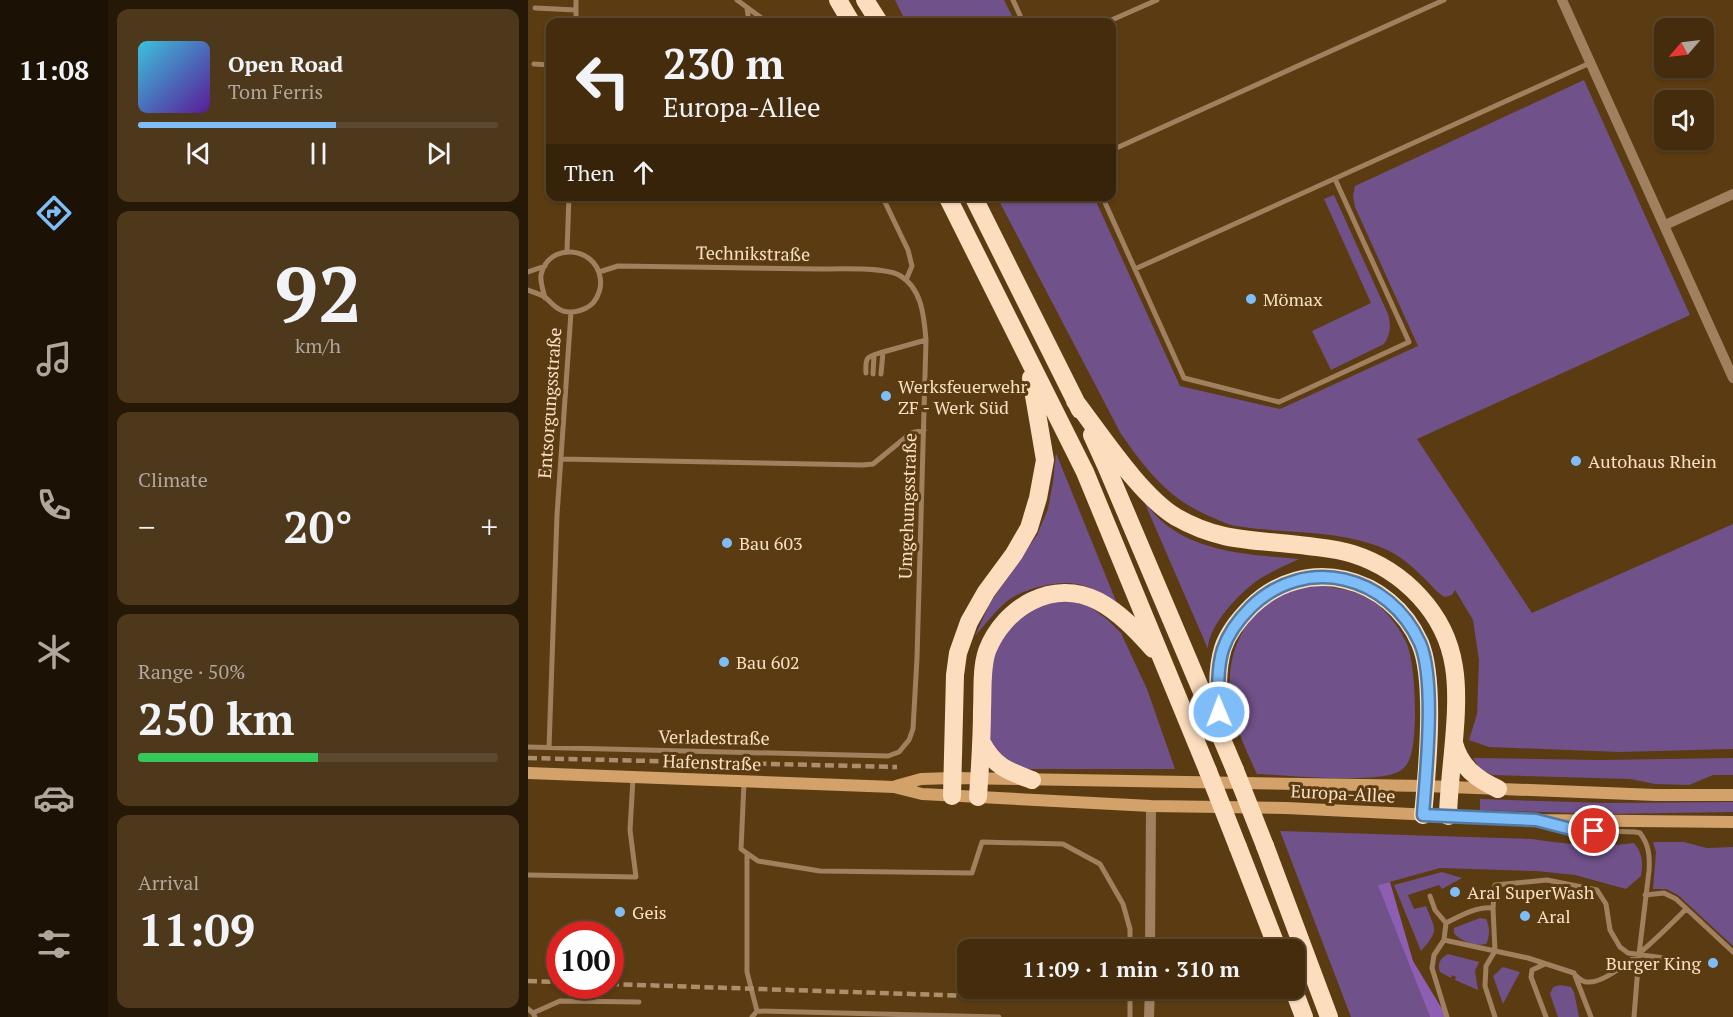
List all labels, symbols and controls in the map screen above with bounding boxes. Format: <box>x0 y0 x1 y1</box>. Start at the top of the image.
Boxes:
north arrow <box>1654 18 1714 78</box>
map controls <box>1654 18 1714 150</box>
text: 230 m <box>663 35 784 91</box>
icon: left <box>564 42 642 120</box>
text: Open Road <box>228 49 343 78</box>
text: 11:08 <box>19 52 89 88</box>
text: Tom Ferris <box>228 78 323 105</box>
text: Europa-Allee <box>663 89 821 125</box>
button: sound <box>1654 90 1714 150</box>
icon: previous <box>182 137 215 170</box>
icon: pause <box>302 137 335 170</box>
icon: next <box>422 137 455 170</box>
icon: ahead <box>627 156 660 189</box>
text: Then <box>564 158 615 187</box>
icon: directions <box>33 192 75 234</box>
street label: Technikstraße <box>696 240 810 266</box>
text: 92 <box>274 241 362 344</box>
place label: Mömax <box>1263 287 1323 311</box>
marker: Mömax <box>1244 292 1258 306</box>
street label: Entsorgungsstraße <box>532 327 566 479</box>
text: km/h <box>295 332 341 359</box>
icon: music <box>33 338 75 380</box>
place label: Werksfeuerwehr ZF - Werk Süd <box>898 374 1028 419</box>
marker: Werksfeuerwehr ZF - Werk Süd <box>879 389 893 403</box>
street label: Umgehungsstraße <box>892 433 922 579</box>
place label: Autohaus Rhein <box>1588 449 1717 473</box>
marker: Autohaus Rhein <box>1569 454 1583 468</box>
text: Climate <box>138 466 208 493</box>
icon: phone <box>33 484 75 526</box>
text: 20° <box>283 496 353 556</box>
text: − <box>138 505 156 548</box>
text: + <box>480 505 498 548</box>
place label: Bau 603 <box>739 531 803 555</box>
marker: Bau 603 <box>720 536 734 550</box>
icon: climate <box>33 631 75 673</box>
place label: Bau 602 <box>736 650 800 674</box>
marker: Bau 602 <box>717 655 731 669</box>
text: Range · 50% <box>138 658 245 685</box>
position arrow <box>1187 680 1251 744</box>
text: 250 km <box>138 688 294 748</box>
street label: Verladestraße <box>658 724 770 750</box>
street label: Hafenstraße <box>662 748 762 776</box>
icon: car <box>33 777 75 819</box>
street label: Europa-Allee <box>1290 778 1396 808</box>
pin <box>1568 805 1619 856</box>
icon: arrive <box>1577 814 1610 847</box>
text: Arrival <box>138 869 199 896</box>
place label: Aral SuperWash <box>1467 880 1595 904</box>
marker: Aral SuperWash <box>1448 885 1462 899</box>
text: 11:09 <box>138 899 255 959</box>
place label: Geis <box>632 900 667 924</box>
place label: Aral <box>1537 904 1571 928</box>
marker: Geis <box>613 905 627 919</box>
marker: Aral <box>1518 909 1532 923</box>
speed limit sign: 100 <box>546 921 624 999</box>
icon: filters <box>33 923 75 965</box>
place label: Burger King <box>1606 951 1702 975</box>
text: 11:09 · 1 min · 310 m <box>1022 954 1240 983</box>
marker: Burger King <box>1706 956 1720 970</box>

